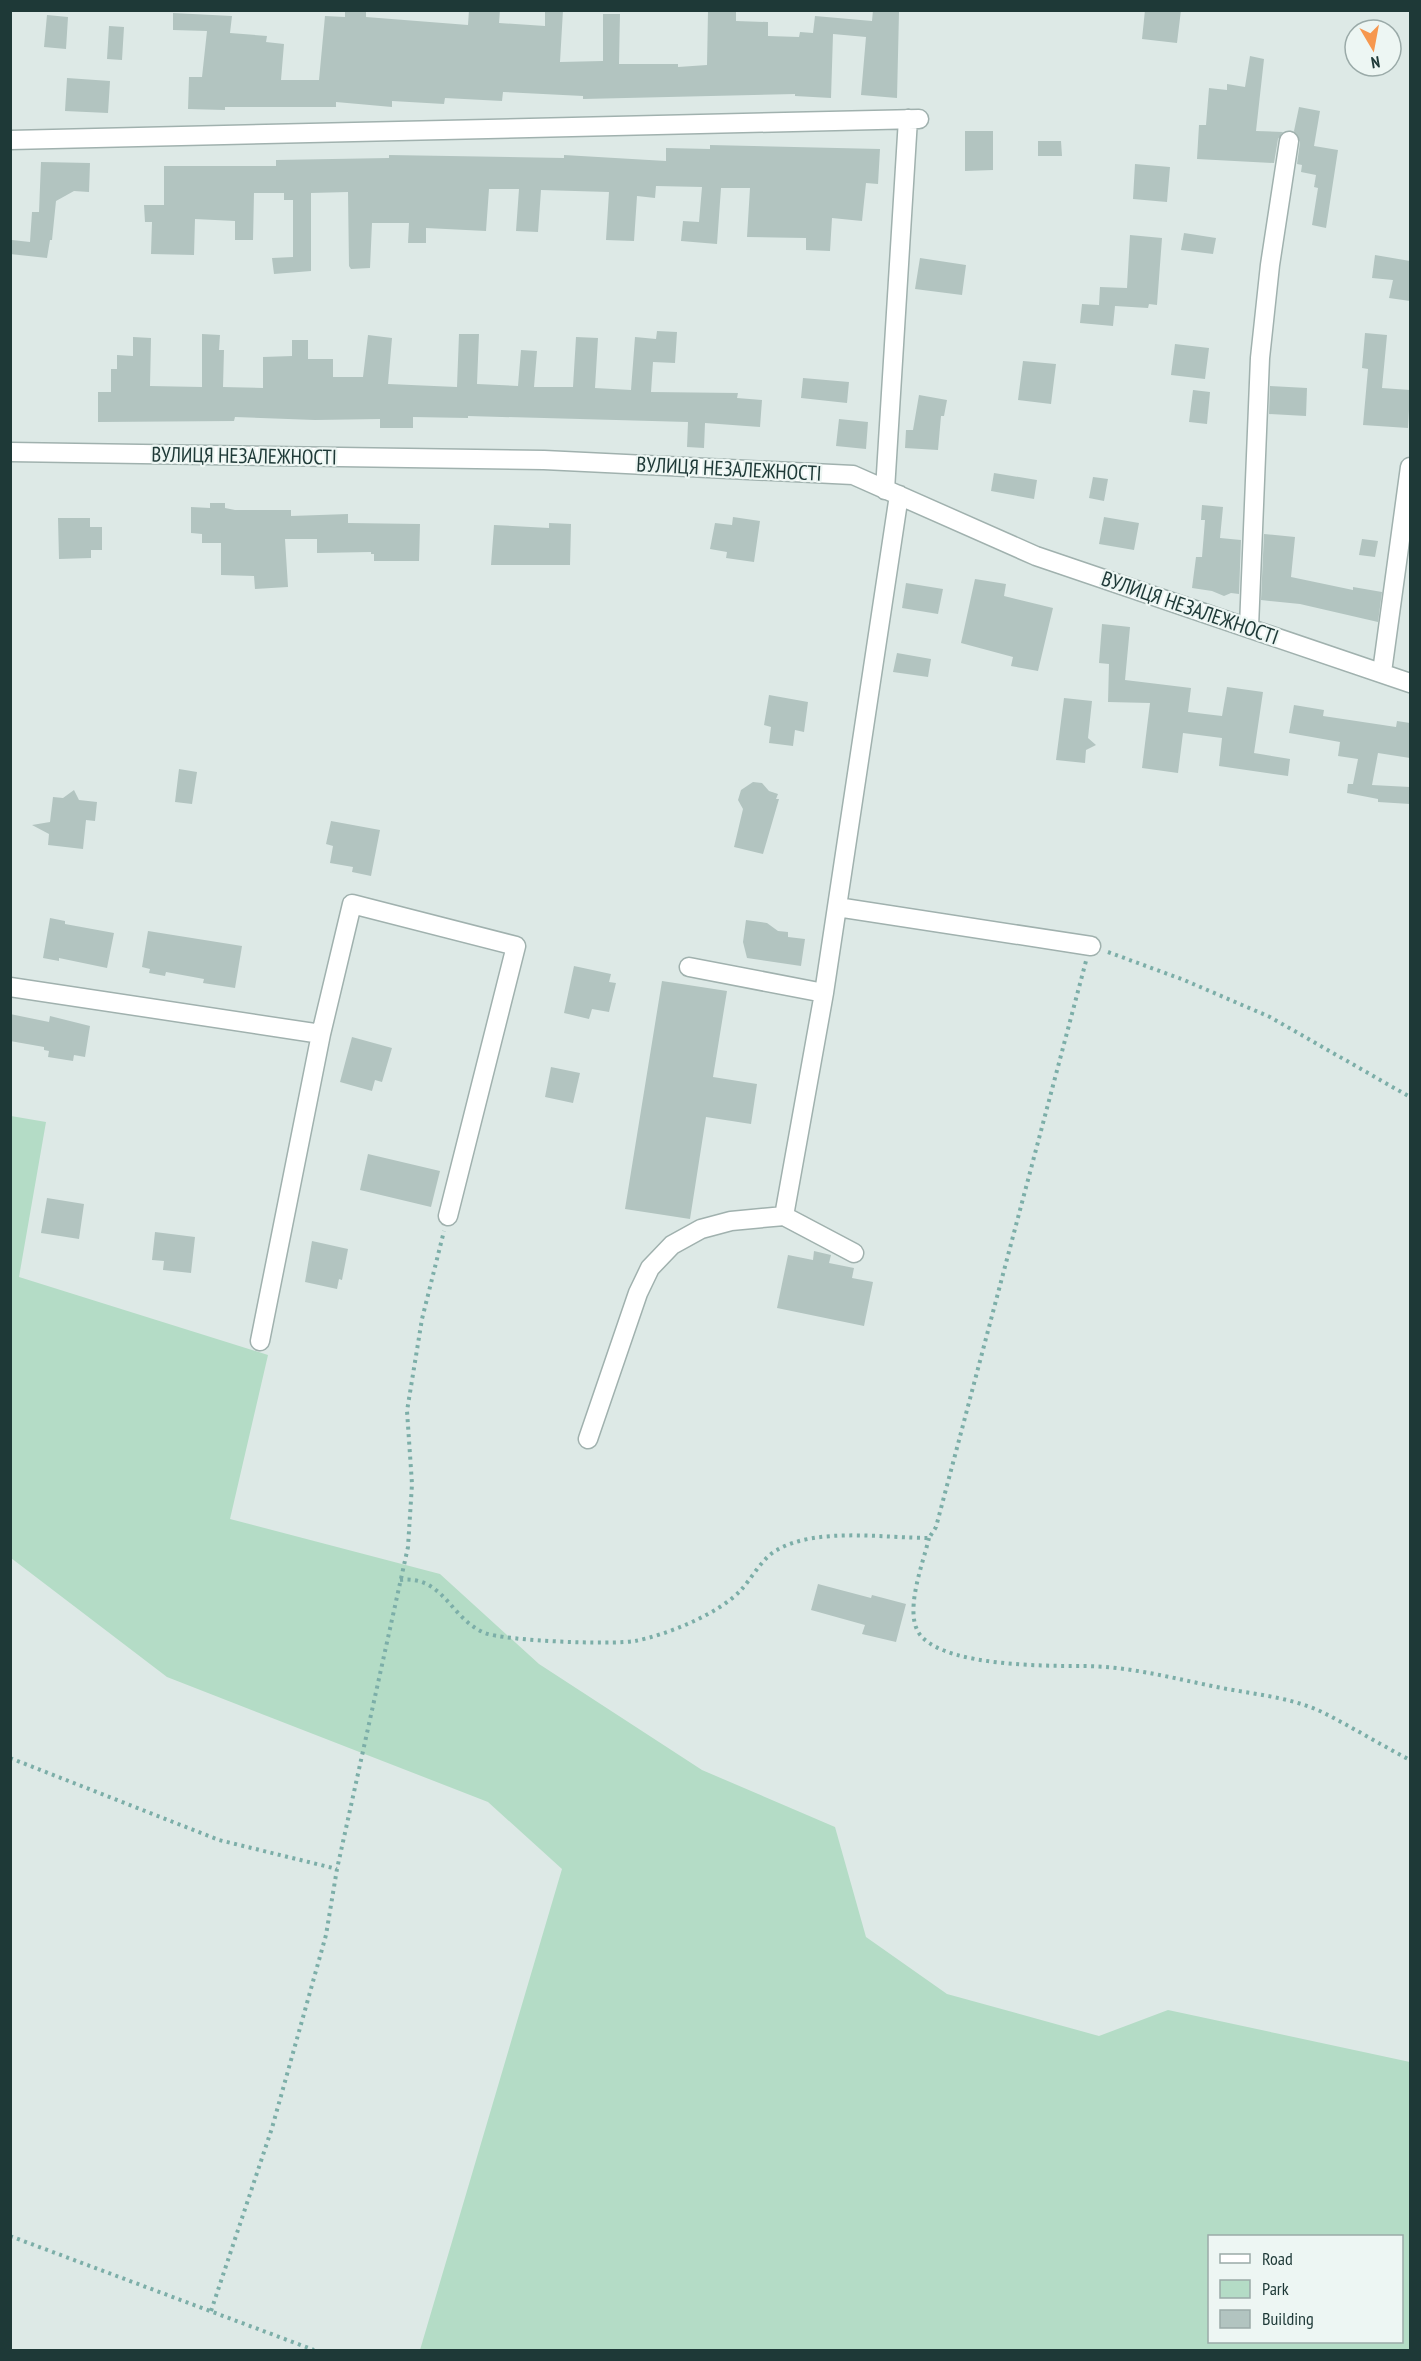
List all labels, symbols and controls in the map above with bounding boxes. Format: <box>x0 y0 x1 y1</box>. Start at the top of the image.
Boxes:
north arrow <box>1343 18 1403 78</box>
text: N <box>1370 52 1382 73</box>
street label: ВУЛИЦЯ НЕЗАЛЕЖНОСТІ <box>151 440 337 471</box>
street label: ВУЛИЦЯ НЕЗАЛЕЖНОСТІ <box>636 450 822 487</box>
street label: ВУЛИЦЯ НЕЗАЛЕЖНОСТІ <box>1098 565 1282 650</box>
legend <box>1208 2235 1403 2343</box>
text: Road <box>1262 2247 1293 2270</box>
text: Park <box>1262 2277 1289 2300</box>
text: Building <box>1262 2307 1314 2330</box>

